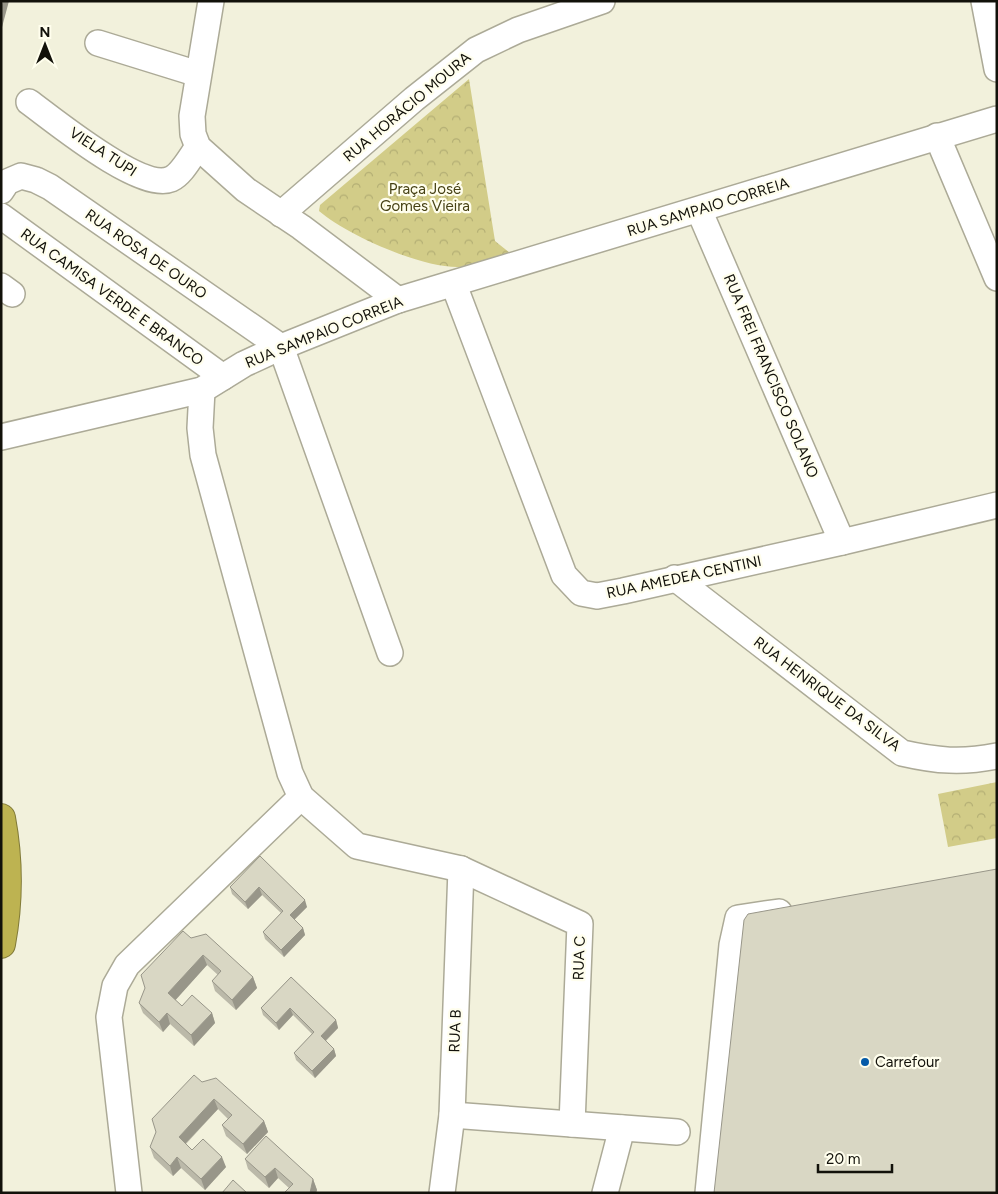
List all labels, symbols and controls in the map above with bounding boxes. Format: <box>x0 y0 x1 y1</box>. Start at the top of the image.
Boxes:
north arrow <box>20 20 70 70</box>
text: N <box>40 24 50 41</box>
street label: RUA HORÁCIO MOURA <box>340 48 474 166</box>
street label: VIELA TUPI <box>66 124 140 180</box>
street label: RUA SAMPAIO CORREIA <box>625 174 791 240</box>
park label: Praça José Gomes Vieira <box>380 180 470 215</box>
street label: RUA ROSA DE OURO <box>82 205 210 303</box>
street label: RUA CAMISA VERDE E BRANCO <box>17 225 207 369</box>
street label: RUA FREI FRANCISCO SOLANO <box>720 271 822 481</box>
street label: RUA SAMPAIO CORREIA <box>243 292 405 372</box>
street label: RUA AMEDEA CENTINI <box>605 552 763 602</box>
street label: RUA HENRIQUE DA SILVA <box>750 633 904 755</box>
street label: RUA C <box>569 935 589 981</box>
street label: RUA B <box>445 1009 465 1053</box>
place label: Carrefour <box>875 1053 939 1071</box>
marker: Carrefour <box>859 1056 871 1068</box>
scale bar <box>818 1142 892 1174</box>
text: 20 m <box>826 1150 860 1168</box>

